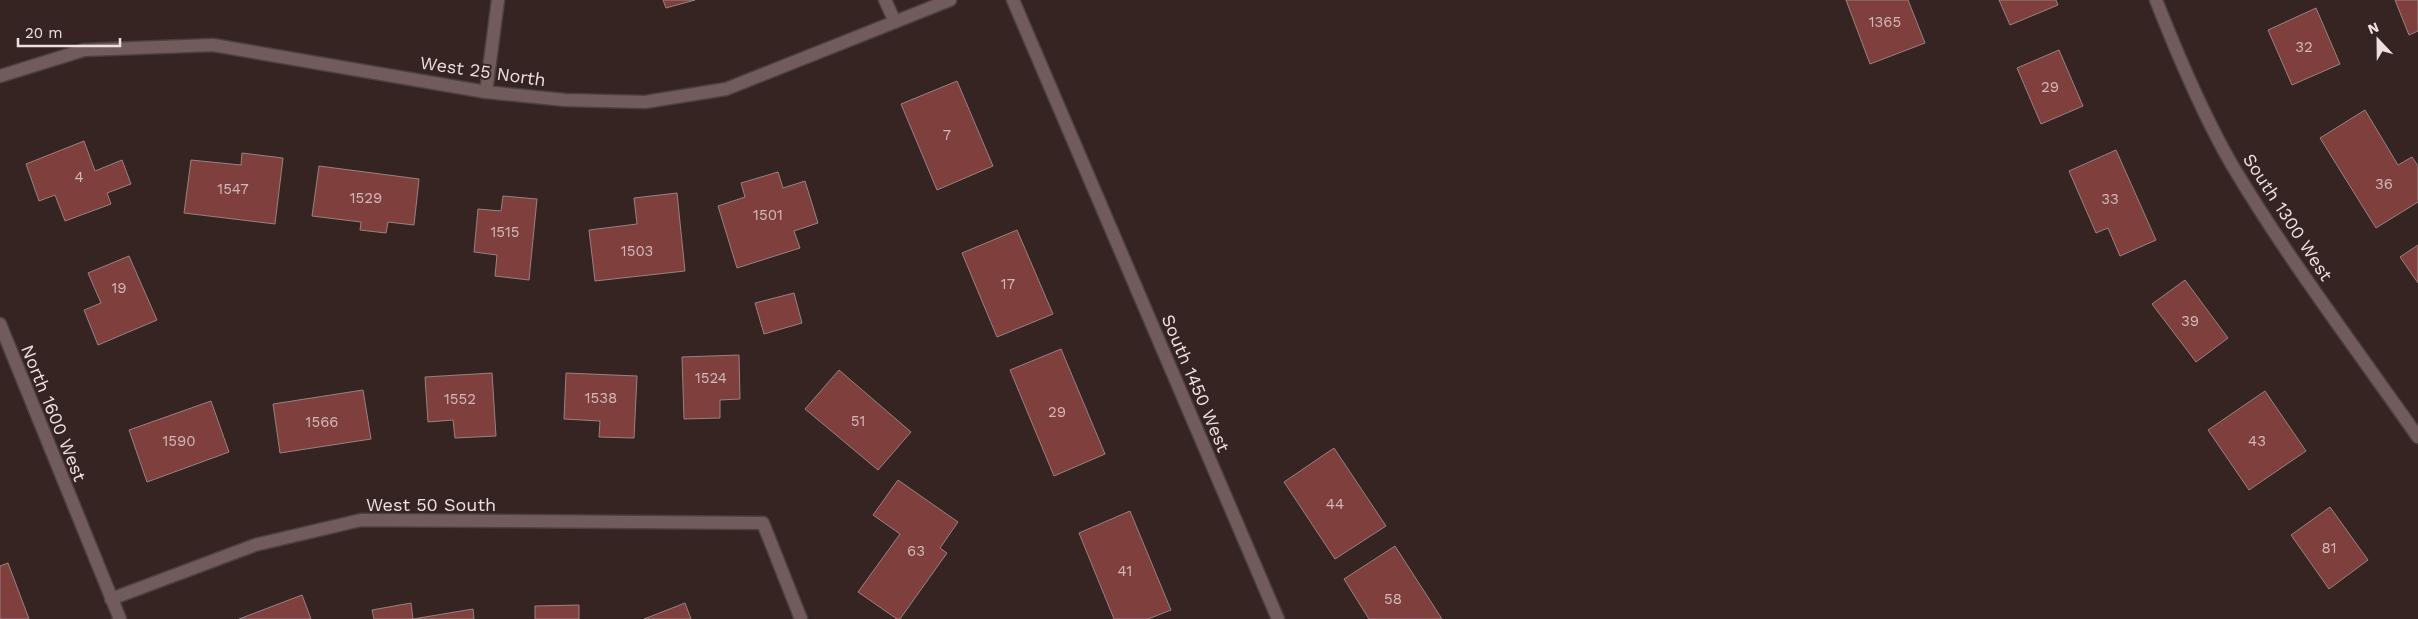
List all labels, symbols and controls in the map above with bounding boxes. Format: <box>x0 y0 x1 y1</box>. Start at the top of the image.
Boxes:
house number: 1365 <box>1869 13 1901 31</box>
scale bar <box>18 15 120 47</box>
north arrow <box>2353 15 2403 65</box>
text: N <box>2365 19 2381 37</box>
text: 20 m <box>25 24 63 42</box>
house number: 32 <box>2295 38 2313 56</box>
street label: West 25 North <box>419 52 547 90</box>
house number: 29 <box>2041 78 2059 96</box>
house number: 7 <box>943 126 951 144</box>
street label: South 1300 West <box>2239 149 2337 285</box>
house number: 4 <box>74 168 84 186</box>
house number: 36 <box>2375 175 2393 193</box>
house number: 1547 <box>217 180 249 198</box>
house number: 1529 <box>350 189 382 207</box>
house number: 33 <box>2101 190 2119 208</box>
house number: 1501 <box>753 206 783 224</box>
house number: 1515 <box>490 223 520 241</box>
house number: 1503 <box>621 242 653 260</box>
house number: 17 <box>1001 275 1015 293</box>
house number: 19 <box>111 279 127 297</box>
street label: South 1450 West <box>1158 311 1235 455</box>
house number: 39 <box>2181 312 2199 330</box>
street label: North 1600 West <box>17 342 91 485</box>
house number: 1524 <box>695 369 727 387</box>
house number: 1538 <box>585 389 617 407</box>
house number: 1552 <box>444 390 476 408</box>
house number: 29 <box>1048 403 1066 421</box>
house number: 51 <box>851 412 865 430</box>
house number: 1566 <box>306 413 338 431</box>
house number: 1590 <box>162 432 196 450</box>
house number: 43 <box>2248 432 2266 450</box>
street label: West 50 South <box>366 494 496 515</box>
house number: 44 <box>1326 495 1344 513</box>
house number: 81 <box>2321 539 2337 557</box>
house number: 63 <box>907 542 925 560</box>
house number: 41 <box>1118 562 1132 580</box>
house number: 58 <box>1384 590 1402 608</box>

